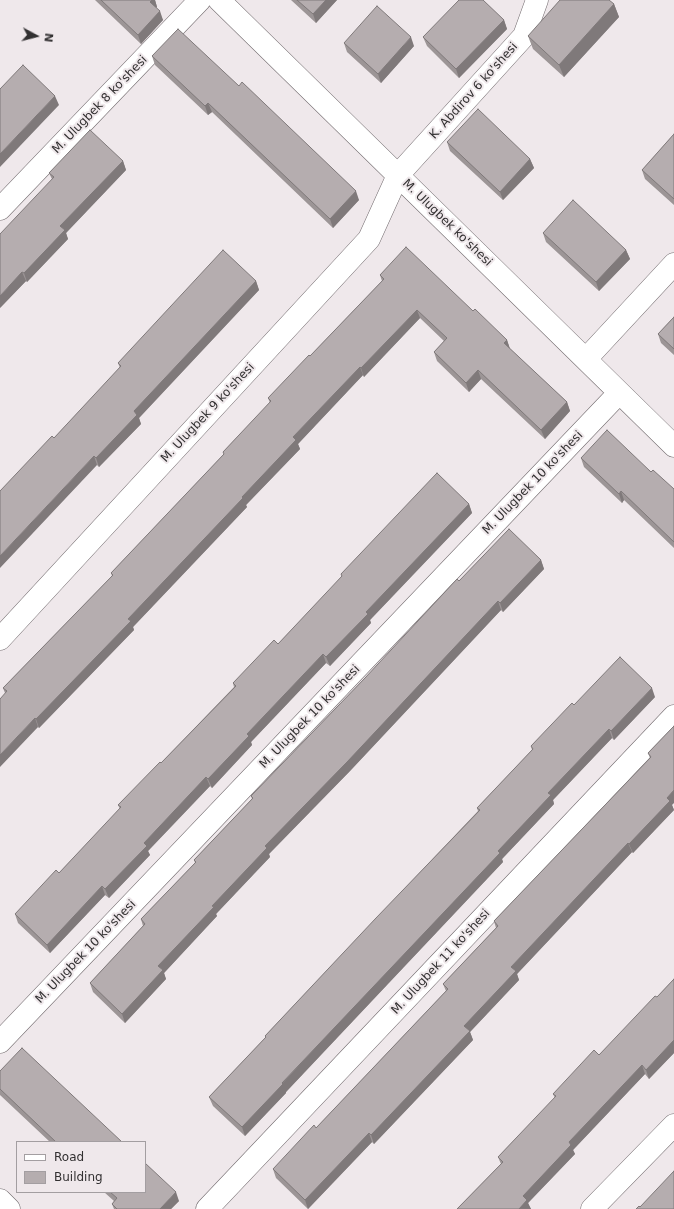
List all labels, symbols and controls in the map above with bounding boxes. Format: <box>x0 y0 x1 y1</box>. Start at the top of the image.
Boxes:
north arrow <box>16 16 56 56</box>
text: N <box>41 32 55 43</box>
street label: K. Abdirov 6 ko'shesi <box>427 40 521 142</box>
street label: M. Ulugbek 8 ko'shesi <box>49 53 151 157</box>
street label: M. Ulugbek ko'shesi <box>399 176 495 270</box>
street label: M. Ulugbek 9 ko'shesi <box>158 360 258 466</box>
street label: M. Ulugbek 10 ko'shesi <box>480 428 586 538</box>
street label: M. Ulugbek 10 ko'shesi <box>257 662 363 772</box>
street label: M. Ulugbek 10 ko'shesi <box>33 897 139 1007</box>
street label: M. Ulugbek 11 ko'shesi <box>389 907 493 1017</box>
legend <box>16 1141 146 1193</box>
text: Road <box>54 1150 84 1164</box>
text: Building <box>54 1170 103 1184</box>

